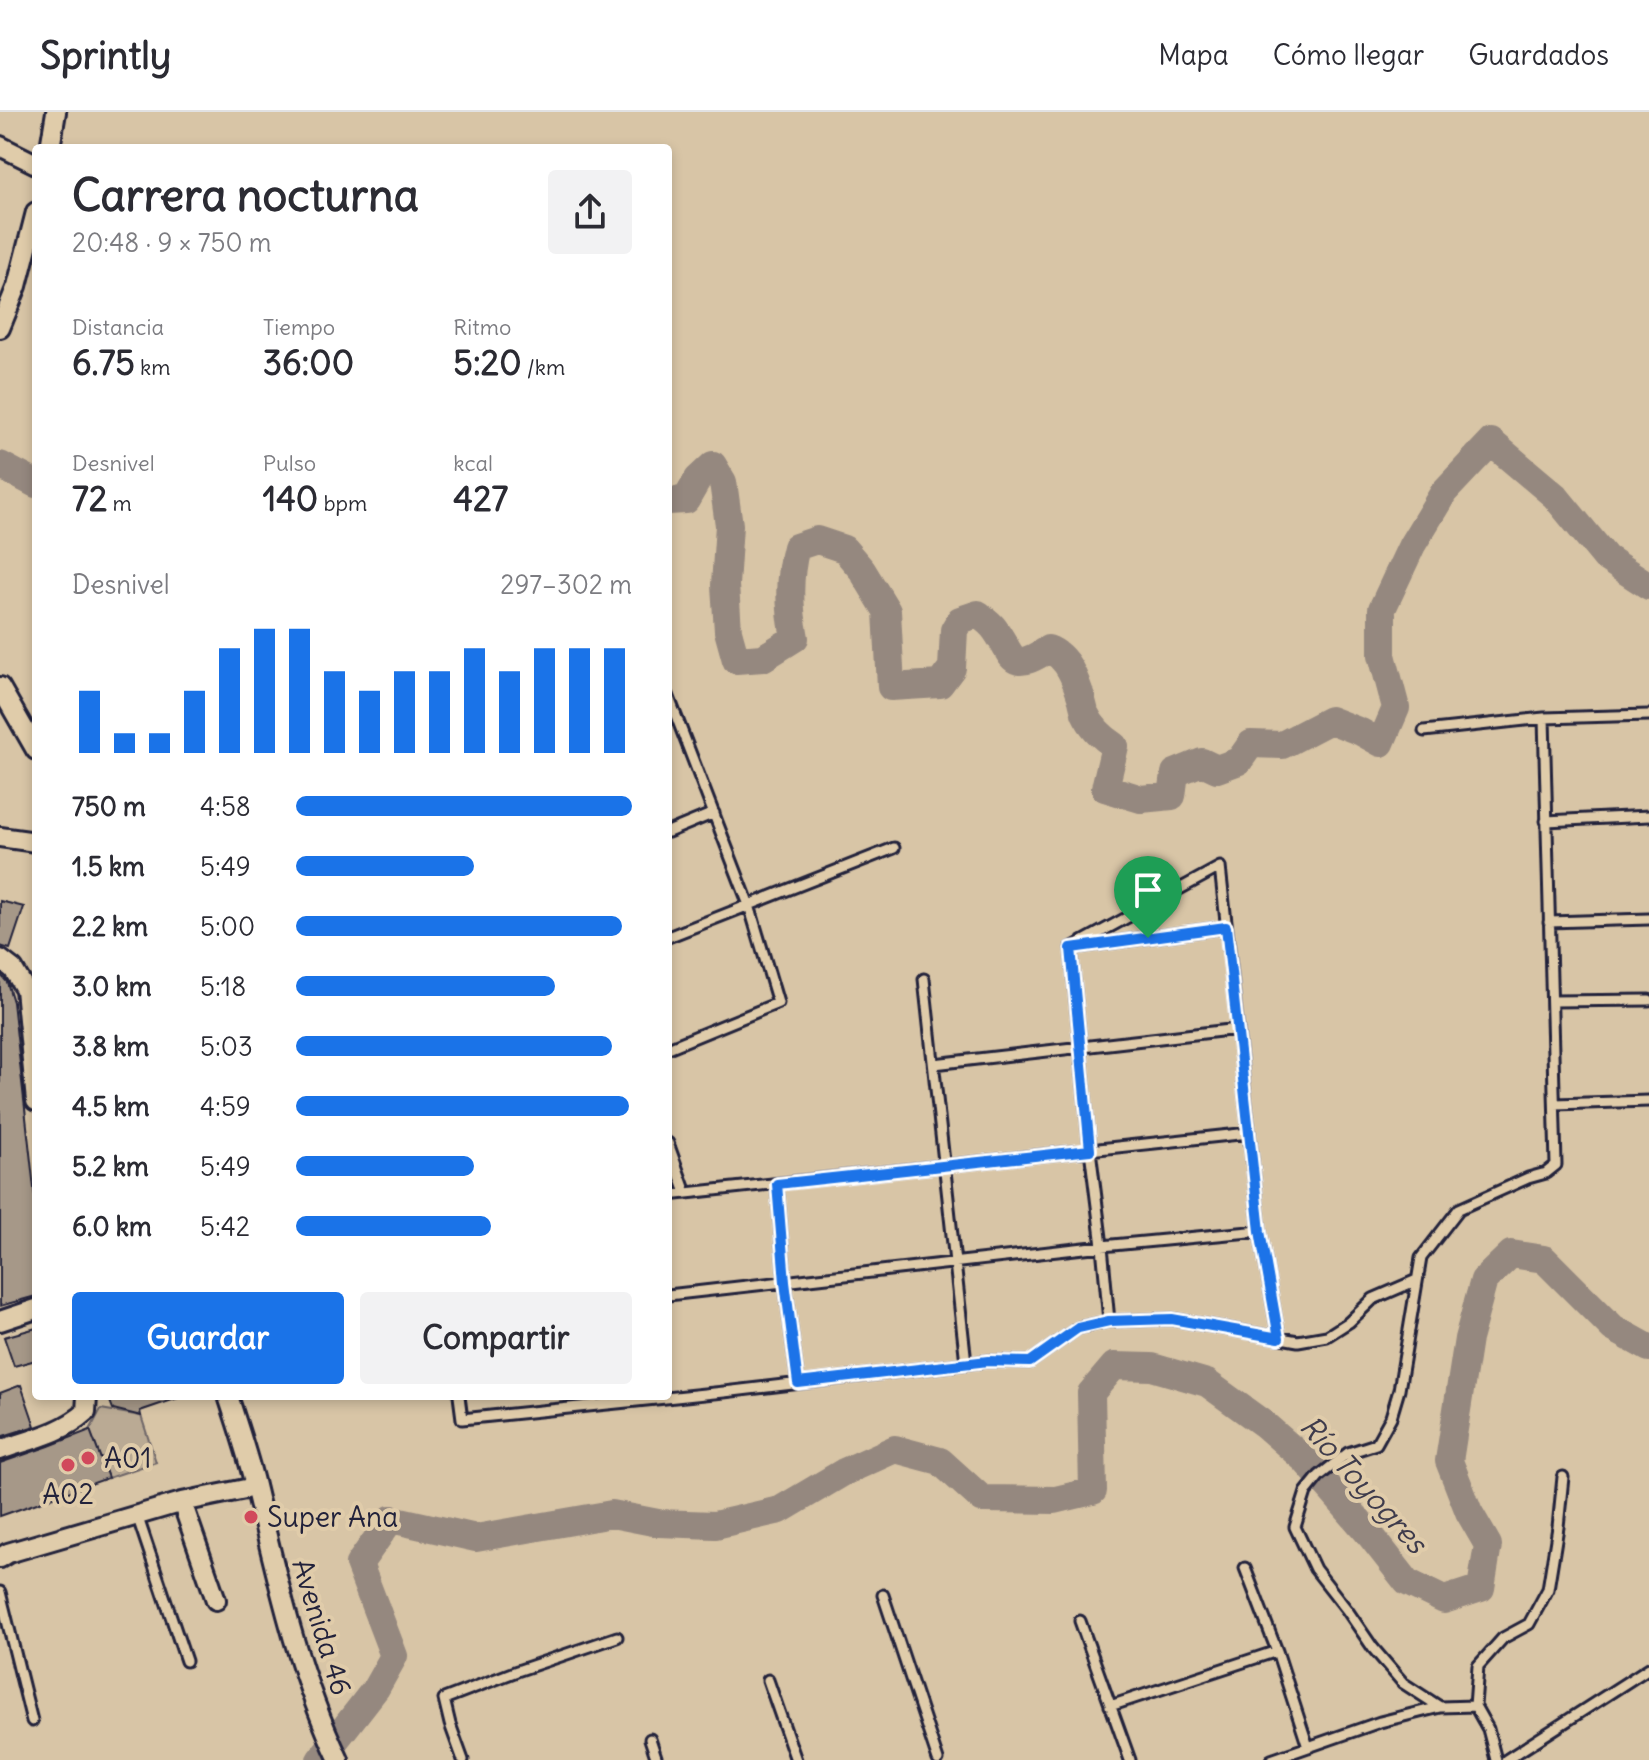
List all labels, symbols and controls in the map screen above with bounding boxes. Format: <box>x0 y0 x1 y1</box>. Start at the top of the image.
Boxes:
text: Sprintly <box>40 32 171 79</box>
text: Mapa <box>1158 37 1229 73</box>
text: Cómo llegar <box>1273 37 1424 73</box>
text: Guardados <box>1468 37 1609 73</box>
text: Carrera nocturna <box>72 168 419 223</box>
button: share <box>548 170 632 254</box>
text: 20:48 · 9 × 750 m <box>72 226 272 259</box>
text: Distancia <box>72 313 164 341</box>
text: Tiempo <box>263 313 335 341</box>
text: Ritmo <box>453 313 511 341</box>
text: 6.75 <box>72 341 135 384</box>
text: 36:00 <box>263 341 354 384</box>
text: 5:20 <box>453 341 522 384</box>
text: km <box>135 353 171 381</box>
text: /km <box>522 353 565 381</box>
text: Desnivel <box>72 449 155 477</box>
text: Pulso <box>263 449 316 477</box>
text: kcal <box>453 449 493 477</box>
text: 72 <box>72 477 107 520</box>
text: 140 <box>263 477 318 520</box>
text: 427 <box>453 477 508 520</box>
text: m <box>107 489 132 517</box>
text: bpm <box>318 489 367 517</box>
text: Desnivel <box>72 568 170 601</box>
text: 297–302 m <box>500 568 632 601</box>
text: 750 m <box>72 790 146 823</box>
text: 4:58 <box>200 790 251 823</box>
text: 1.5 km <box>72 850 145 883</box>
text: 5:49 <box>200 850 251 883</box>
pin <box>1114 856 1182 938</box>
icon: arrive <box>1126 868 1170 912</box>
text: 2.2 km <box>72 910 148 943</box>
text: 5:00 <box>200 910 255 943</box>
text: 3.0 km <box>72 970 152 1003</box>
text: 5:18 <box>200 970 246 1003</box>
text: 3.8 km <box>72 1030 149 1063</box>
text: 5:03 <box>200 1030 253 1063</box>
text: 4.5 km <box>72 1090 150 1123</box>
text: 4:59 <box>200 1090 251 1123</box>
text: 5.2 km <box>72 1150 149 1183</box>
text: 5:49 <box>200 1150 251 1183</box>
text: 6.0 km <box>72 1210 152 1243</box>
text: 5:42 <box>200 1210 250 1243</box>
button: Guardar <box>72 1292 344 1384</box>
button: Compartir <box>360 1292 632 1384</box>
water label: Río Toyogres <box>1292 1407 1437 1562</box>
place label: A01 <box>104 1440 152 1476</box>
marker: A01 <box>79 1449 97 1467</box>
marker: A02 <box>59 1456 77 1474</box>
place label: A02 <box>42 1476 94 1512</box>
place label: Super Ana <box>267 1499 398 1535</box>
marker: Super Ana <box>242 1508 260 1526</box>
street label: Avenida 46 <box>284 1555 360 1699</box>

